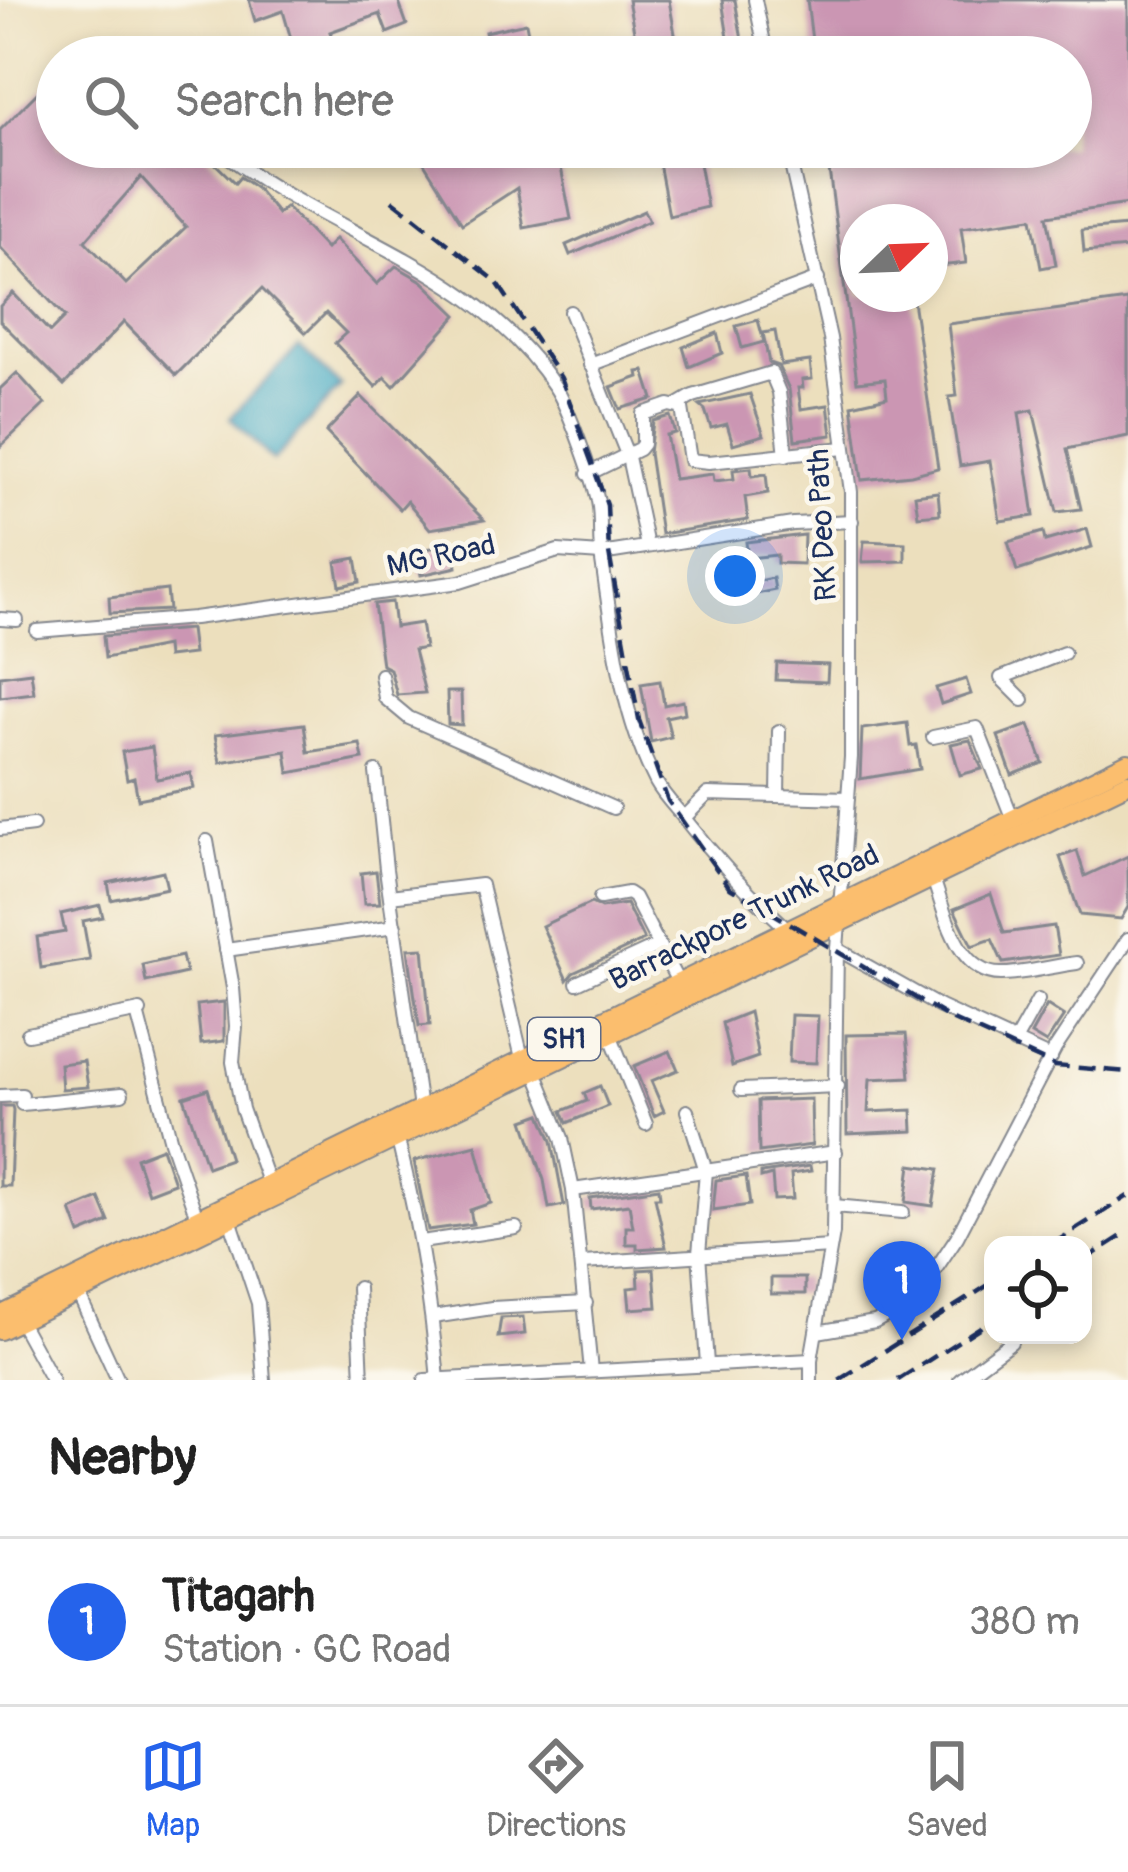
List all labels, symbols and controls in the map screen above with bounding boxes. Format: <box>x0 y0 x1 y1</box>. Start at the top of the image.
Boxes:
search box <box>36 36 1092 168</box>
icon: search <box>78 69 144 135</box>
text: Search here <box>174 74 394 130</box>
north arrow <box>840 204 948 312</box>
street label: RK Deo Path <box>800 448 845 602</box>
street label: MG Road <box>383 526 499 585</box>
your location <box>705 546 765 606</box>
street label: Barrackpore Trunk Road <box>603 836 885 999</box>
road number: SH1 <box>528 1018 600 1060</box>
map controls <box>984 1236 1092 1344</box>
button: locate <box>984 1236 1092 1344</box>
pin: 1 <box>863 1241 941 1340</box>
text: Nearby <box>48 1426 196 1490</box>
text: Titagarh <box>162 1569 315 1625</box>
text: 1 <box>79 1597 95 1646</box>
text: 380 m <box>969 1597 1080 1646</box>
text: Station · GC Road <box>162 1625 451 1674</box>
tab: Map <box>140 1733 206 1846</box>
tab: Directions <box>486 1733 626 1846</box>
tab: Saved <box>906 1733 988 1846</box>

